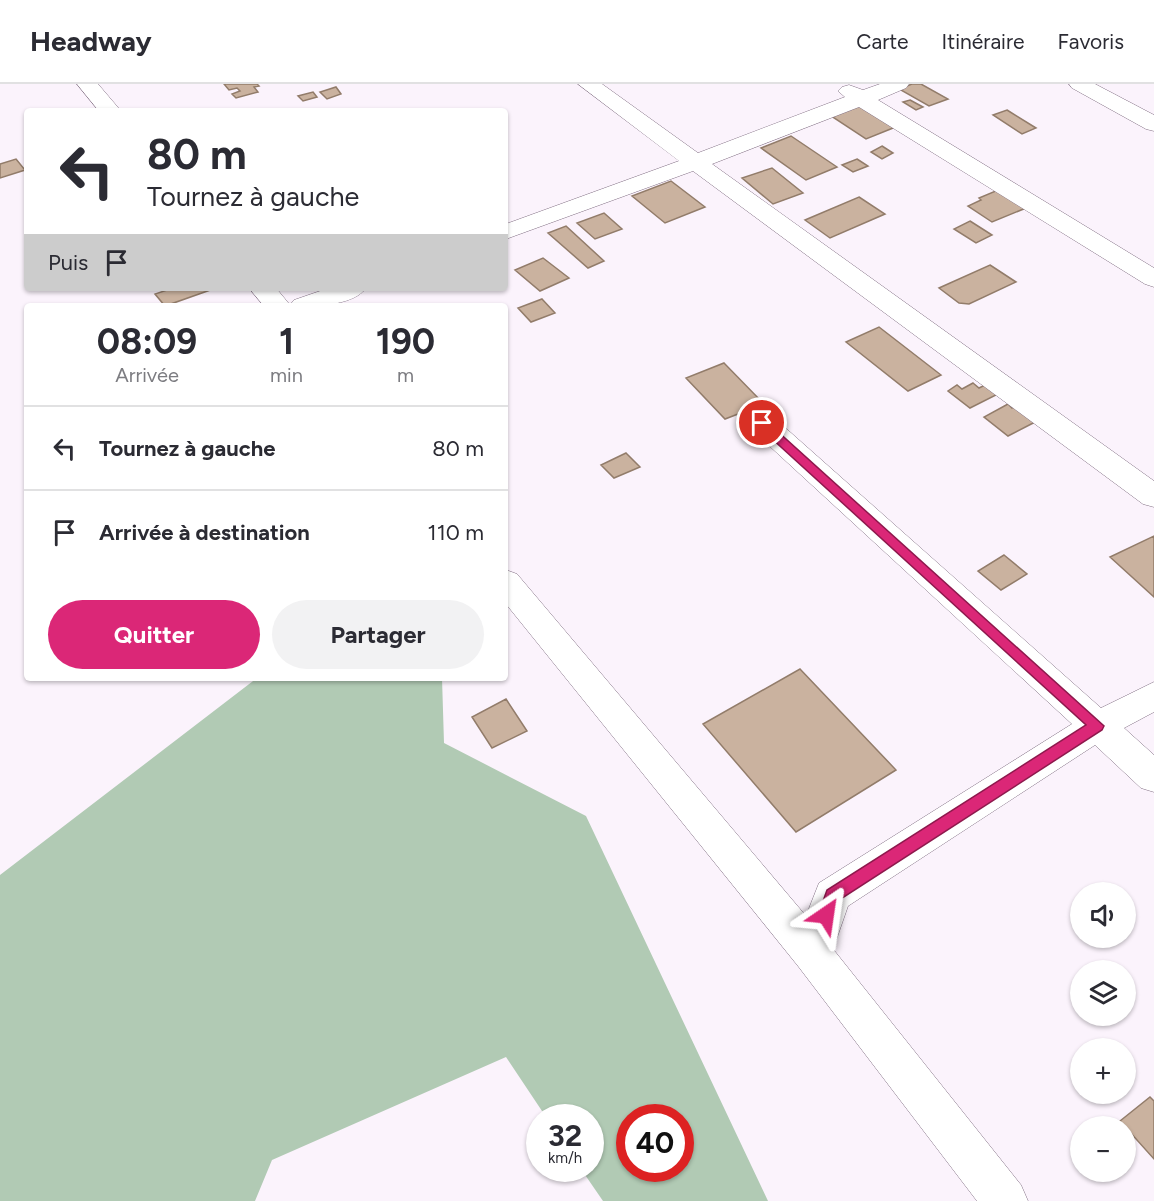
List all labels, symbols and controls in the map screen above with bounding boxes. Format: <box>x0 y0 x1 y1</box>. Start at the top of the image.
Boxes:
text: Headway <box>30 24 152 58</box>
text: Carte <box>856 29 909 54</box>
text: Itinéraire <box>942 29 1025 54</box>
text: Favoris <box>1058 29 1124 54</box>
text: 80 m <box>147 129 247 180</box>
icon: left <box>48 132 126 210</box>
text: Tournez à gauche <box>147 180 359 213</box>
icon: arrive <box>100 246 133 279</box>
text: Puis <box>48 249 88 276</box>
text: 08:09 <box>97 320 197 363</box>
text: 1 <box>279 320 294 363</box>
text: 190 <box>376 320 435 363</box>
text: Arrivée <box>115 363 179 387</box>
text: min <box>270 363 303 387</box>
text: m <box>397 363 414 387</box>
pin <box>736 397 787 448</box>
icon: arrive <box>745 406 778 439</box>
icon: left <box>48 432 81 465</box>
text: Tournez à gauche <box>99 435 275 462</box>
text: 80 m <box>432 435 484 462</box>
icon: arrive <box>48 516 81 549</box>
text: Arrivée à destination <box>99 519 310 546</box>
text: 110 m <box>428 519 484 546</box>
button: Quitter <box>48 600 260 669</box>
button: Partager <box>272 600 484 669</box>
map controls <box>1070 882 1136 1182</box>
button: sound <box>1070 882 1136 948</box>
position arrow <box>794 883 858 947</box>
button: layers <box>1070 960 1136 1026</box>
button: + <box>1070 1038 1136 1104</box>
speed limit sign: 40 <box>616 1104 694 1182</box>
button: − <box>1070 1116 1136 1182</box>
text: 32 <box>548 1117 582 1154</box>
text: km/h <box>548 1149 582 1167</box>

